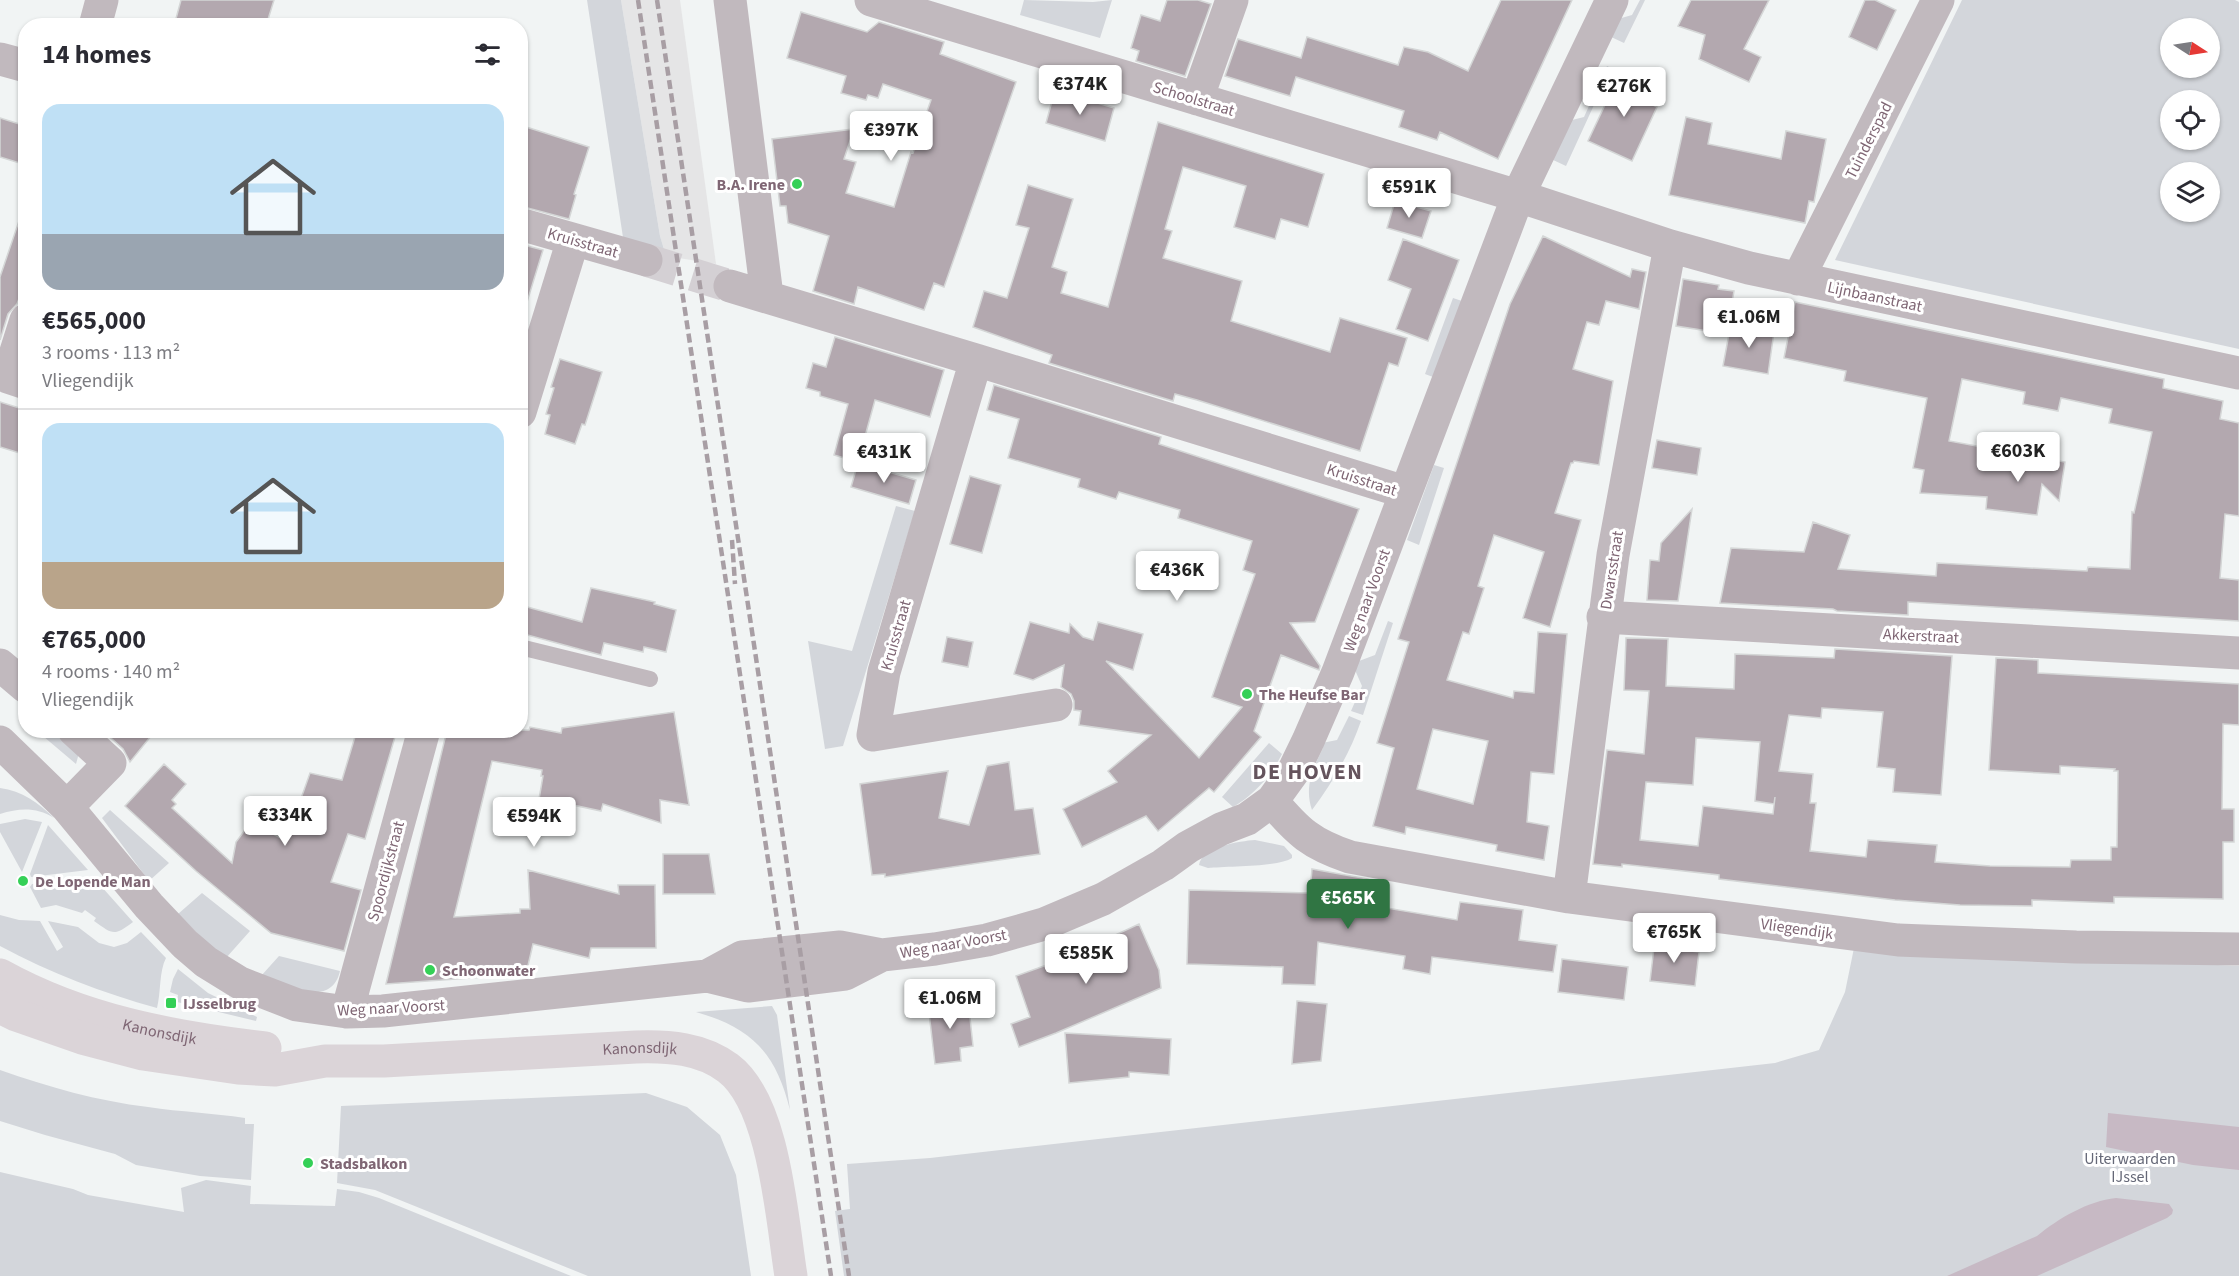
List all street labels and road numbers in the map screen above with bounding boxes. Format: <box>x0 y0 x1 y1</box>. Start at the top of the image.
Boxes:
street label: Schoolstraat <box>1150 76 1238 122</box>
street label: Tuinderspad <box>1840 98 1898 183</box>
street label: Kruisstraat <box>545 222 621 264</box>
street label: Lijnbaanstraat <box>1825 276 1925 318</box>
street label: Kruisstraat <box>1324 458 1400 502</box>
street label: Dwarsstraat <box>1595 528 1629 611</box>
street label: Weg naar Voorst <box>1338 545 1396 655</box>
street label: Kruisstraat <box>875 597 917 673</box>
street label: Akkerstraat <box>1882 623 1960 649</box>
street label: Spoordijkstraat <box>362 818 410 924</box>
street label: Vliegendijk <box>1759 913 1835 945</box>
street label: Weg naar Voorst <box>898 924 1009 964</box>
street label: Weg naar Voorst <box>337 994 446 1022</box>
street label: Kanonsdijk <box>120 1013 198 1050</box>
street label: Kanonsdijk <box>602 1037 679 1061</box>

